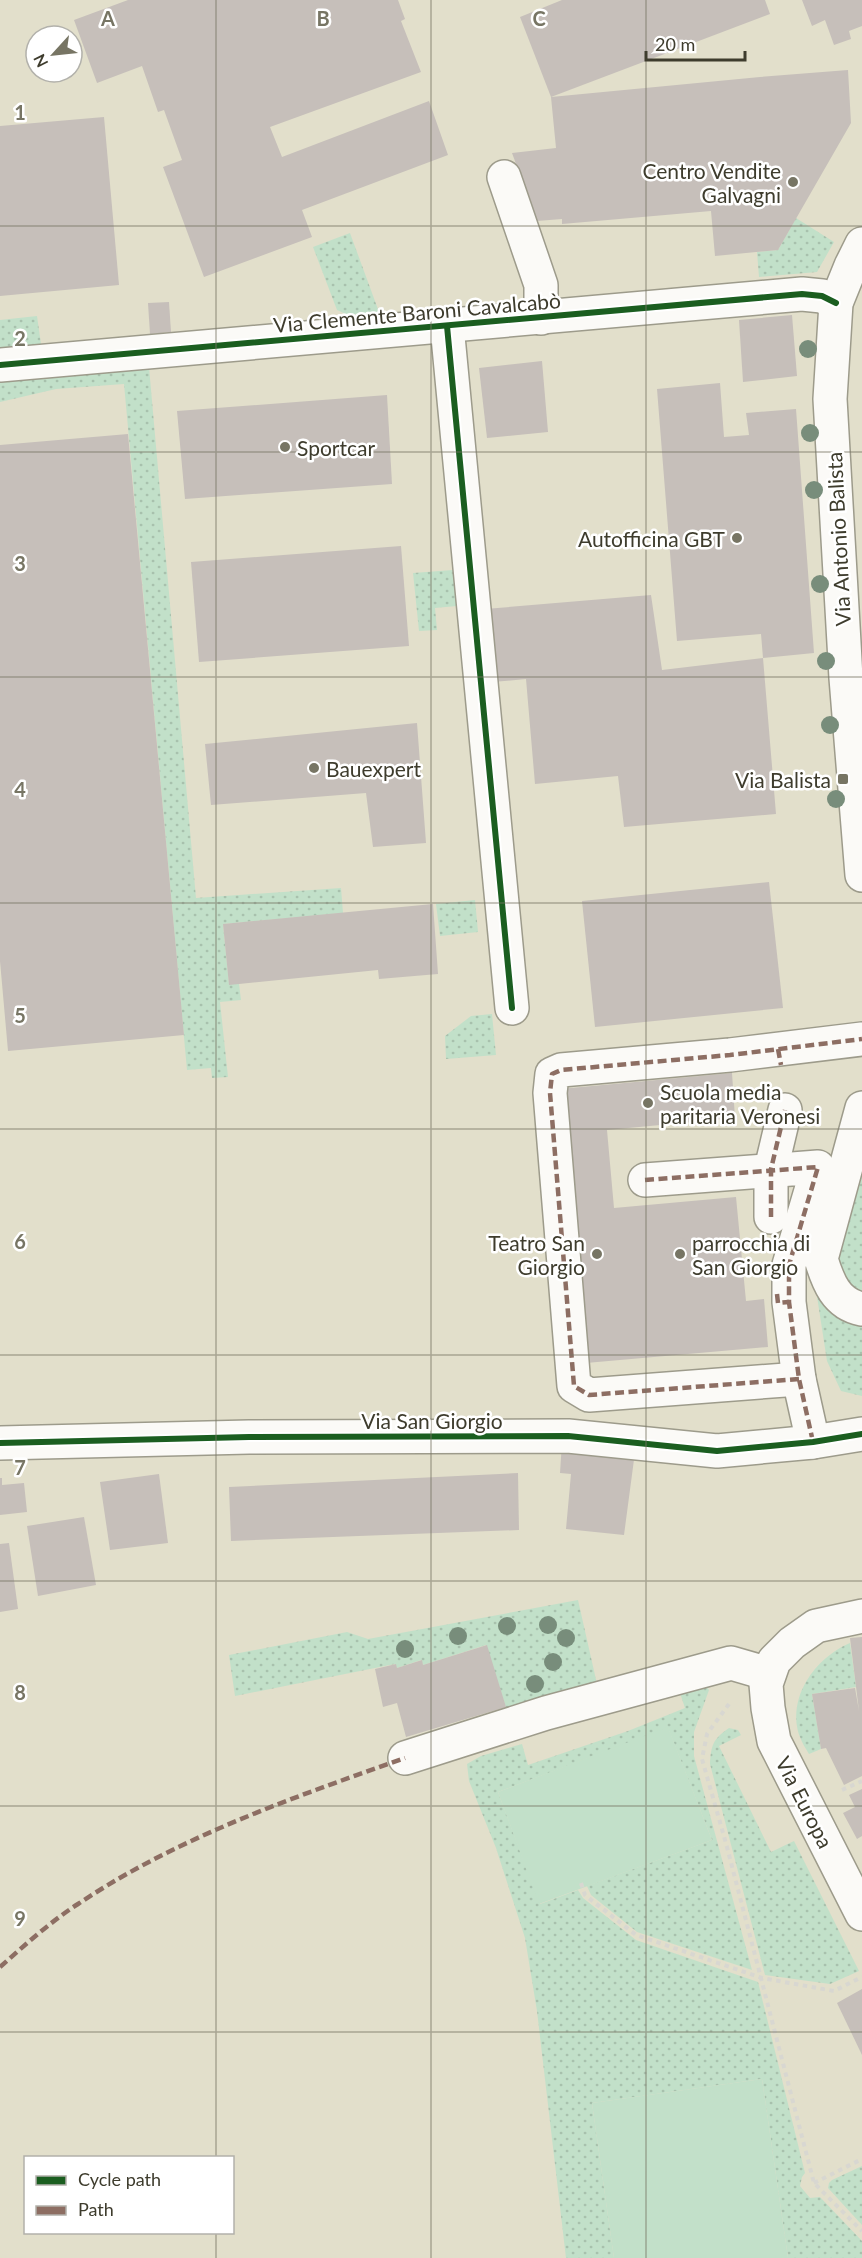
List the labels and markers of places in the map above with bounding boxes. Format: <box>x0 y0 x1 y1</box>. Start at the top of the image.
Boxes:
place label: Centro Vendite Galvagni <box>642 158 781 207</box>
marker: Centro Vendite Galvagni <box>786 175 800 189</box>
place label: Sportcar <box>297 435 375 460</box>
marker: Sportcar <box>278 440 292 454</box>
place label: Autofficina GBT <box>578 526 726 551</box>
marker: Autofficina GBT <box>730 531 744 545</box>
place label: Bauexpert <box>326 756 421 781</box>
marker: Bauexpert <box>307 761 321 775</box>
place label: Via Balista <box>735 767 831 792</box>
marker: Via Balista <box>836 772 850 786</box>
place label: Scuola media paritaria Veronesi <box>660 1079 820 1128</box>
marker: Scuola media paritaria Veronesi <box>641 1096 655 1110</box>
place label: Teatro San Giorgio <box>488 1230 585 1279</box>
place label: parrocchia di San Giorgio <box>692 1230 810 1279</box>
marker: Teatro San Giorgio <box>590 1247 604 1261</box>
marker: parrocchia di San Giorgio <box>673 1247 687 1261</box>

